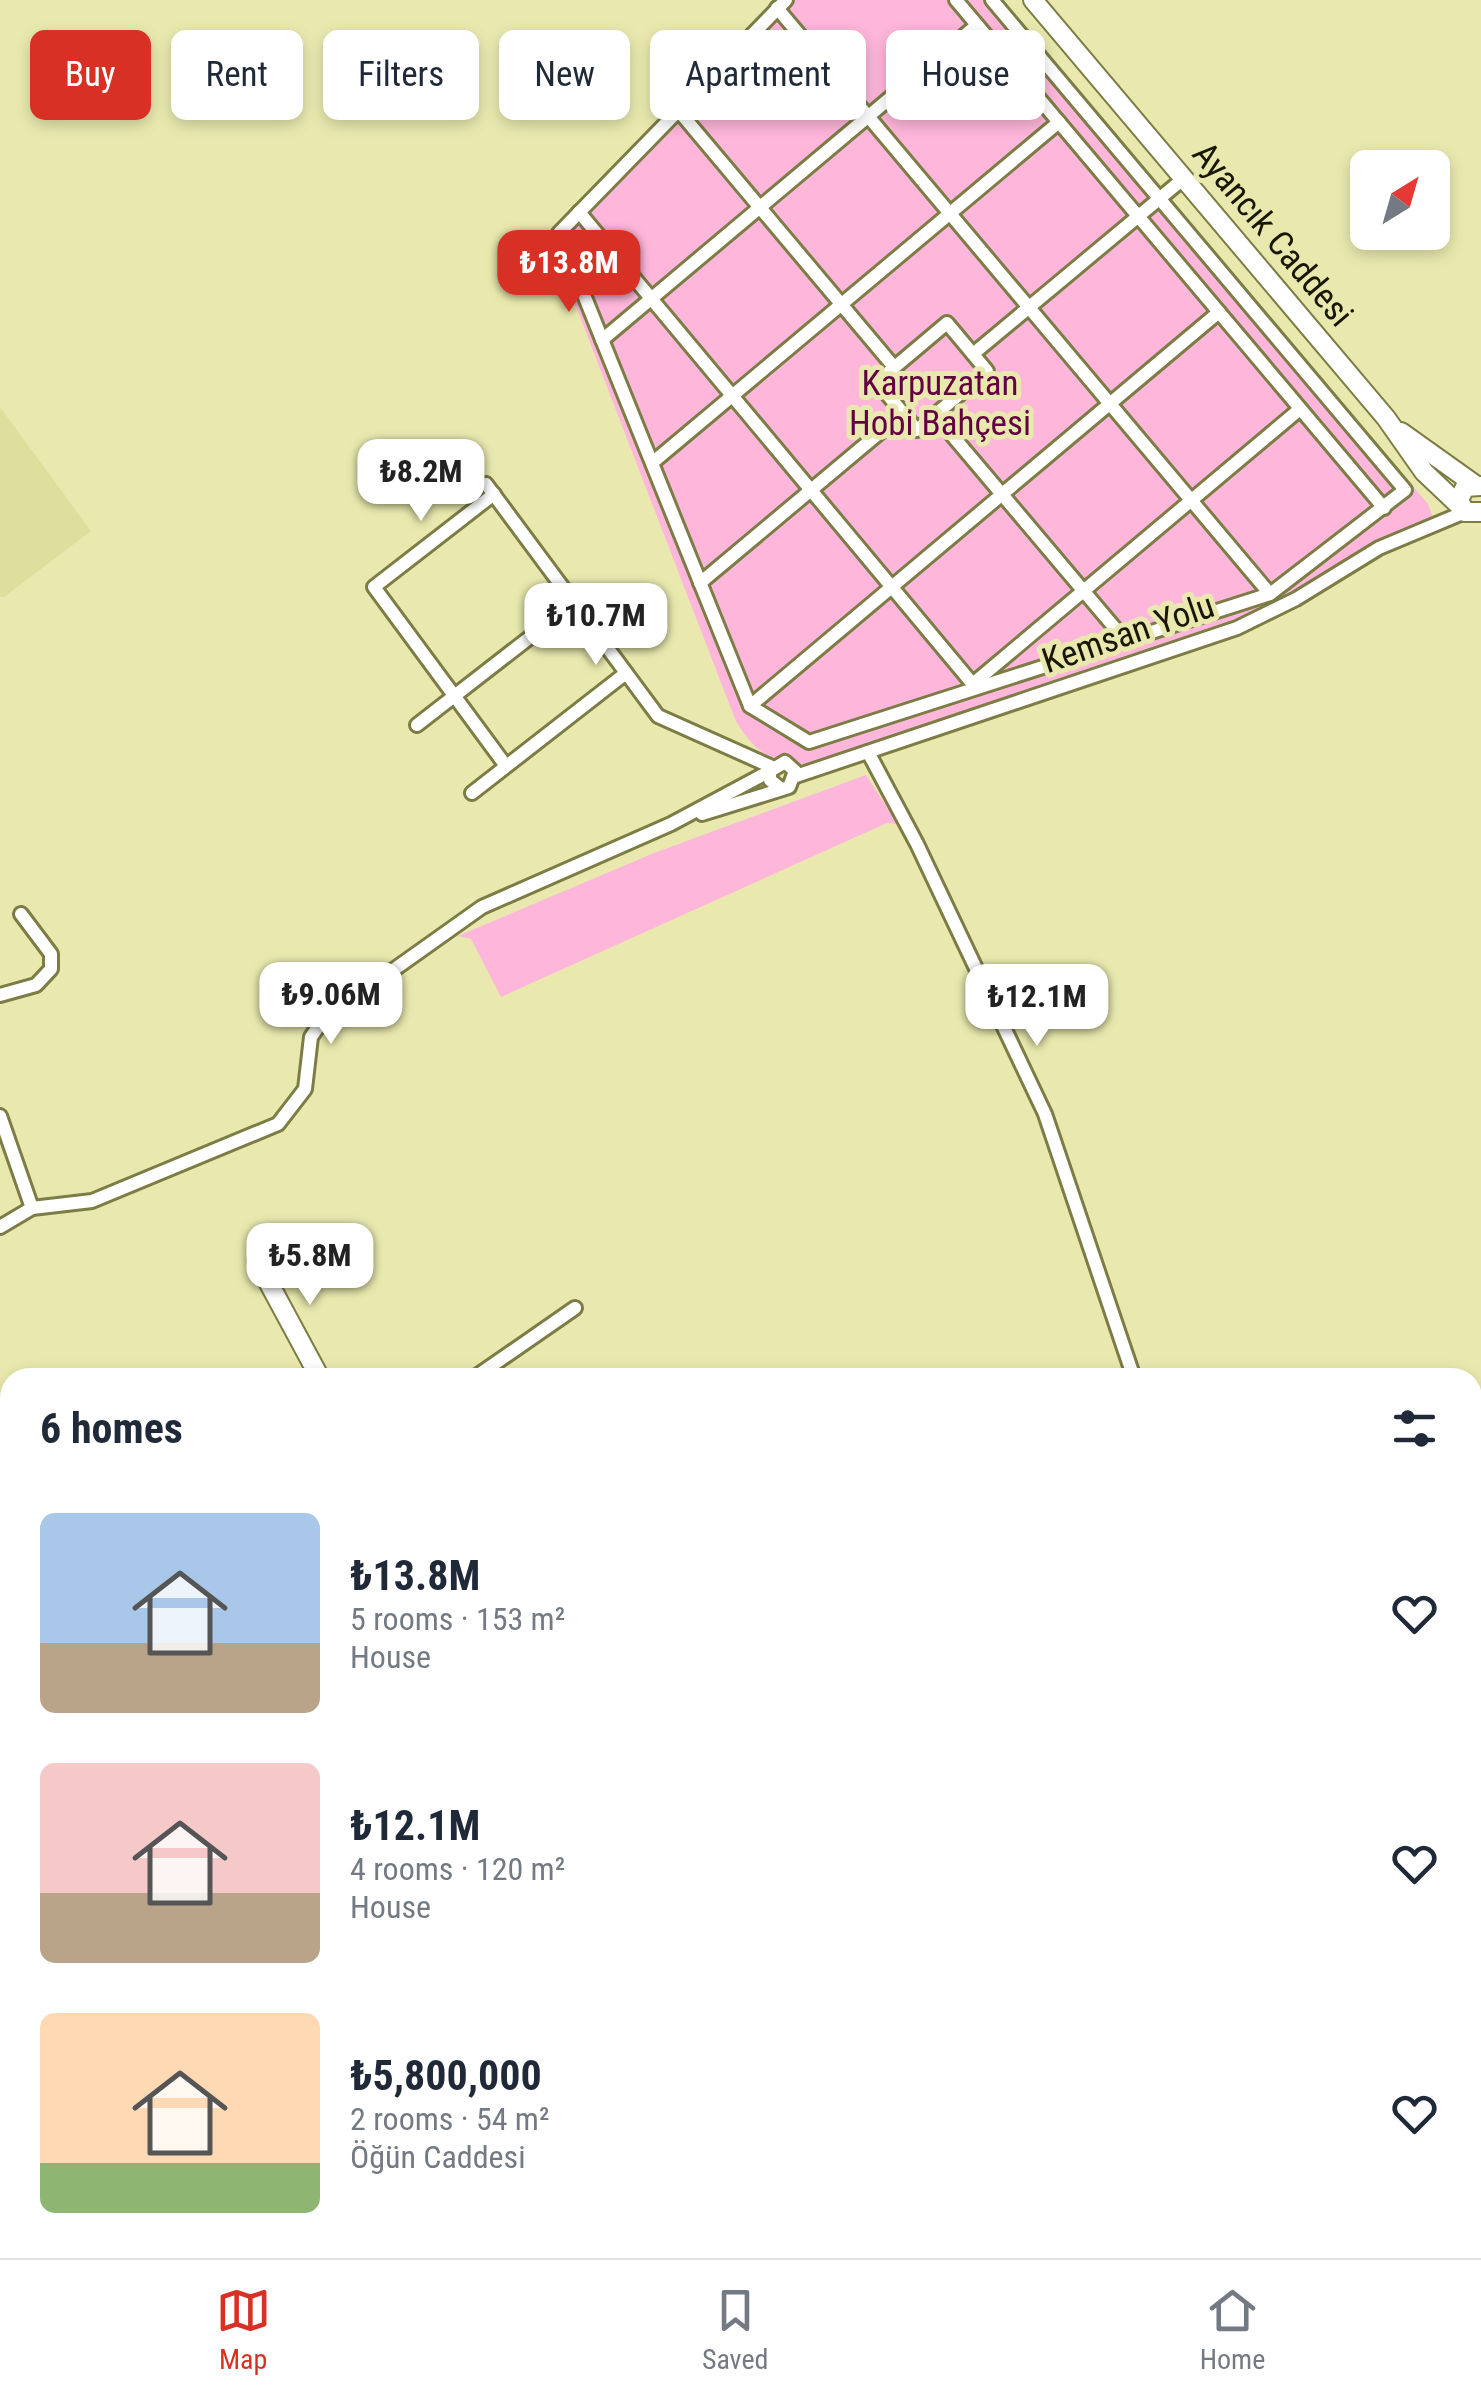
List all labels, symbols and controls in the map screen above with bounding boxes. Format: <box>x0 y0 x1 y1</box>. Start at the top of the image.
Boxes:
chip: Buy <box>30 30 151 120</box>
chip: Rent <box>171 30 303 120</box>
chip: Filters <box>323 30 479 120</box>
chip: New <box>499 30 630 120</box>
chip: Apartment <box>650 30 866 120</box>
chip: House <box>886 30 1045 120</box>
street label: Ayancık Caddesi <box>1184 134 1361 335</box>
north arrow <box>1350 150 1450 250</box>
map controls <box>1350 150 1450 250</box>
pin: ₺13.8M <box>488 230 650 315</box>
text: ₺13.8M <box>519 243 619 281</box>
park label: Karpuzatan Hobi Bahçesi <box>849 363 1031 444</box>
pin: ₺8.2M <box>351 439 491 524</box>
text: ₺8.2M <box>379 452 463 490</box>
pin: ₺10.7M <box>515 583 677 668</box>
street label: Kemsan Yolu <box>1037 585 1219 682</box>
text: ₺10.7M <box>546 596 646 634</box>
pin: ₺9.06M <box>250 962 412 1047</box>
pin: ₺12.1M <box>956 964 1118 1049</box>
text: ₺9.06M <box>281 975 381 1013</box>
text: ₺12.1M <box>987 977 1087 1015</box>
pin: ₺5.8M <box>240 1223 380 1308</box>
text: ₺5.8M <box>268 1236 352 1274</box>
icon: filters <box>1387 1401 1442 1456</box>
text: 6 homes <box>40 1404 183 1453</box>
text: ₺13.8M <box>350 1551 480 1600</box>
icon: home <box>120 1553 240 1673</box>
icon: heart <box>1387 1586 1442 1641</box>
text: 5 rooms · 153 m² <box>350 1600 565 1638</box>
text: House <box>350 1638 431 1676</box>
text: ₺12.1M <box>350 1801 480 1850</box>
icon: home <box>120 1803 240 1923</box>
icon: heart <box>1387 1836 1442 1891</box>
text: 4 rooms · 120 m² <box>350 1850 565 1888</box>
text: House <box>350 1888 431 1926</box>
text: ₺5,800,000 <box>350 2051 542 2100</box>
icon: home <box>120 2053 240 2173</box>
icon: heart <box>1387 2086 1442 2141</box>
text: 2 rooms · 54 m² <box>350 2100 549 2138</box>
text: Öğün Caddesi <box>350 2138 525 2176</box>
tab: Map <box>216 2283 271 2376</box>
tab: Saved <box>702 2283 768 2376</box>
tab: Home <box>1200 2283 1265 2376</box>

